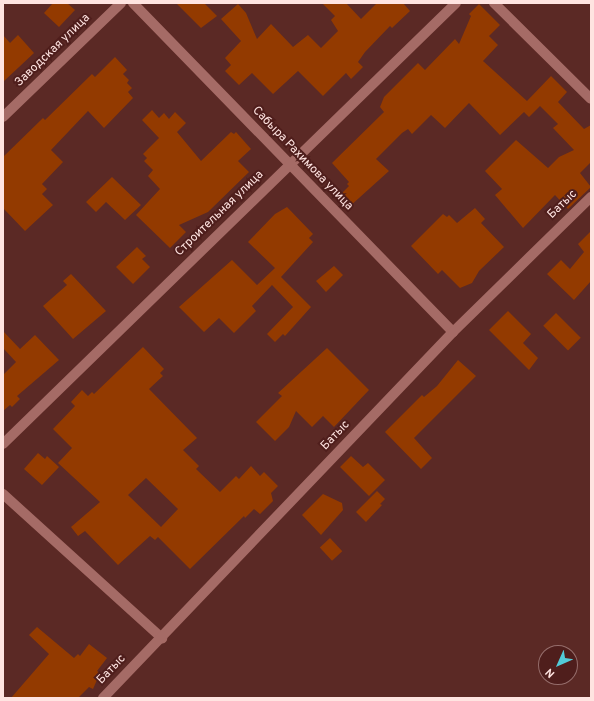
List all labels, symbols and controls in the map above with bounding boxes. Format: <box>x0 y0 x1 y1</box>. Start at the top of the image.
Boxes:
street label: Заводская улица <box>12 12 94 90</box>
street label: Сабыра Рахимова улица <box>249 104 355 214</box>
street label: Строительная улица <box>173 168 267 260</box>
street label: Батыс <box>545 188 581 222</box>
street label: Батыс <box>319 418 353 454</box>
north arrow <box>538 645 578 685</box>
street label: Батыс <box>95 652 129 688</box>
text: N <box>542 665 558 681</box>

